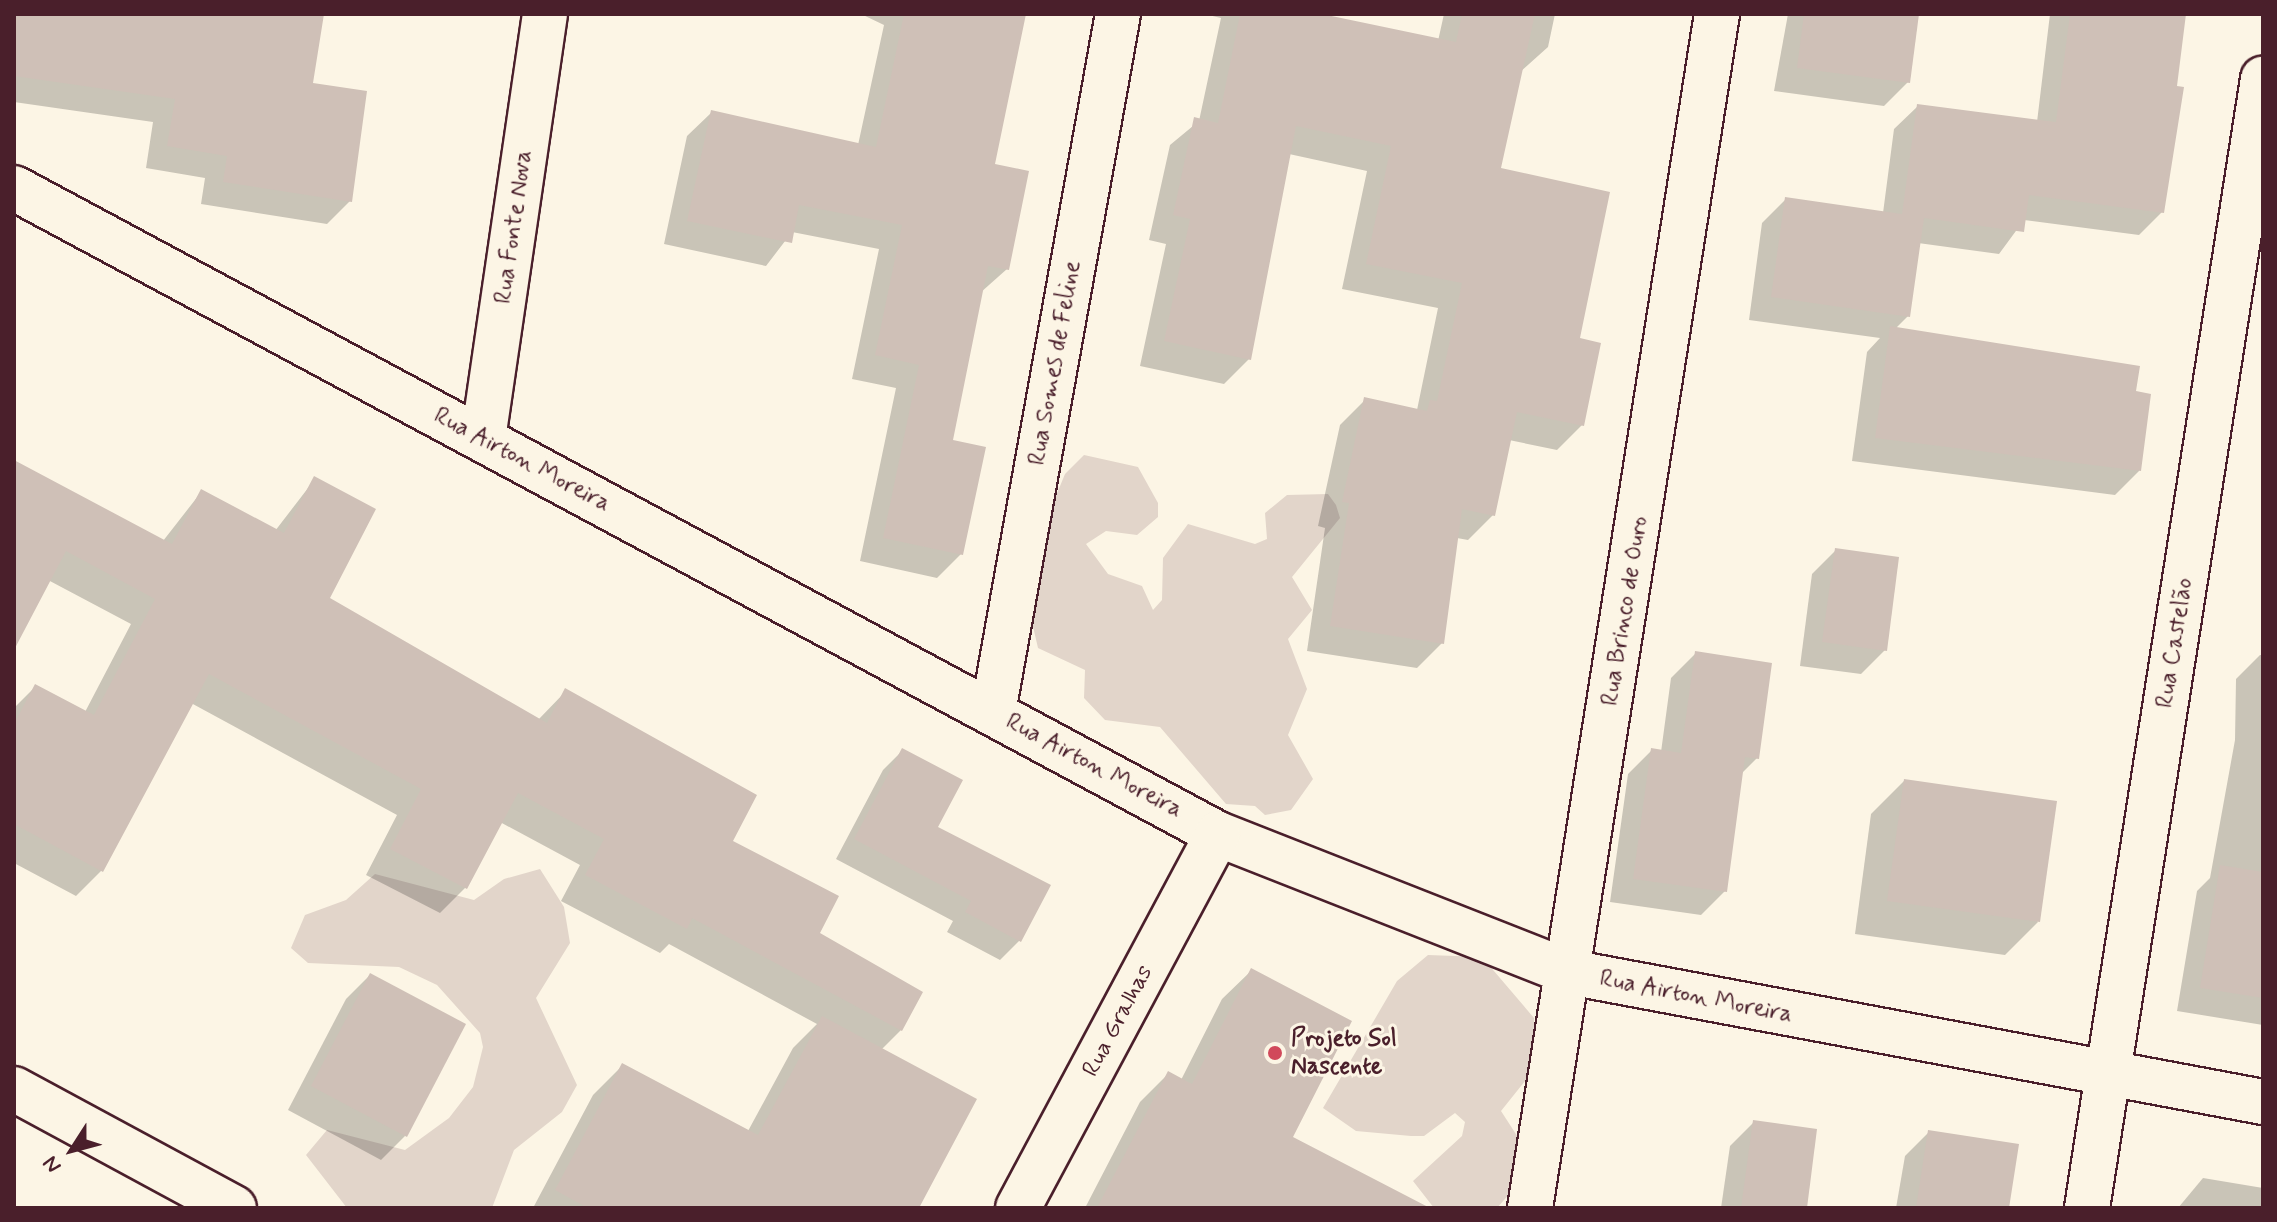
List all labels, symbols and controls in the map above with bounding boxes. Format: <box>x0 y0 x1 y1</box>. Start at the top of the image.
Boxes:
street label: Rua Fonte Nova <box>489 148 539 306</box>
street label: Rua Somes de Feline <box>1023 258 1087 468</box>
street label: Rua Airton Moreira <box>428 401 616 519</box>
street label: Rua Brinco de Ouro <box>1596 516 1654 706</box>
street label: Rua Castelão <box>2151 577 2199 709</box>
street label: Rua Airton Moreira <box>1000 707 1188 825</box>
street label: Rua Gralhas <box>1077 961 1159 1081</box>
street label: Rua Airton Moreira <box>1597 964 1795 1030</box>
place label: Projeto Sol Nascente <box>1291 1025 1397 1081</box>
marker: Projeto Sol Nascente <box>1266 1044 1284 1062</box>
north arrow <box>32 1110 112 1190</box>
text: N <box>37 1150 68 1178</box>

